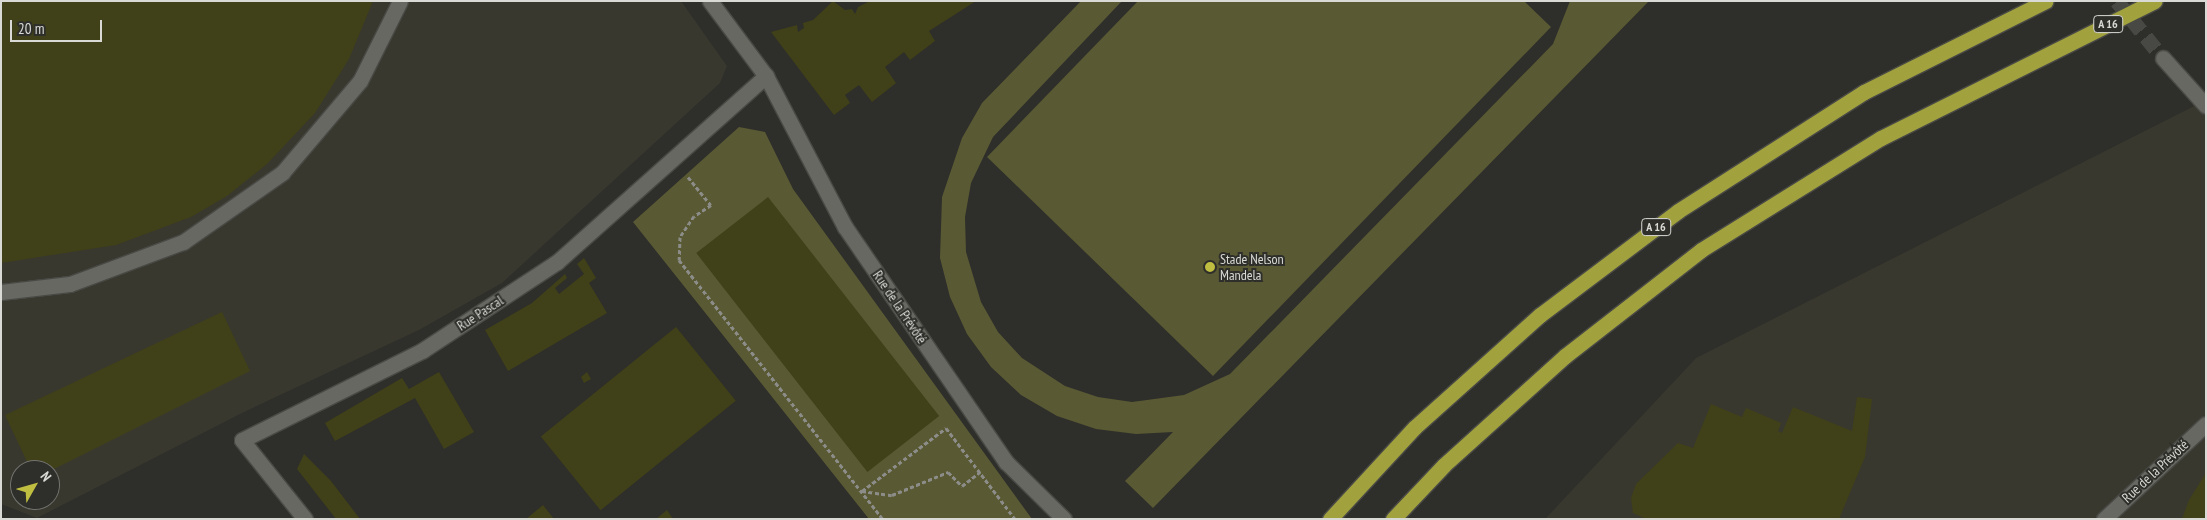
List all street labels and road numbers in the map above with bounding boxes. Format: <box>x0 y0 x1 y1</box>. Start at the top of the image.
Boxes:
road number: A 16 <box>2093 14 2123 34</box>
road number: A 16 <box>1641 218 1671 236</box>
street label: Rue de la Prévôté <box>869 267 931 347</box>
street label: Rue Pascal <box>454 292 506 334</box>
street label: Rue de la Prévôté <box>2118 436 2192 506</box>

